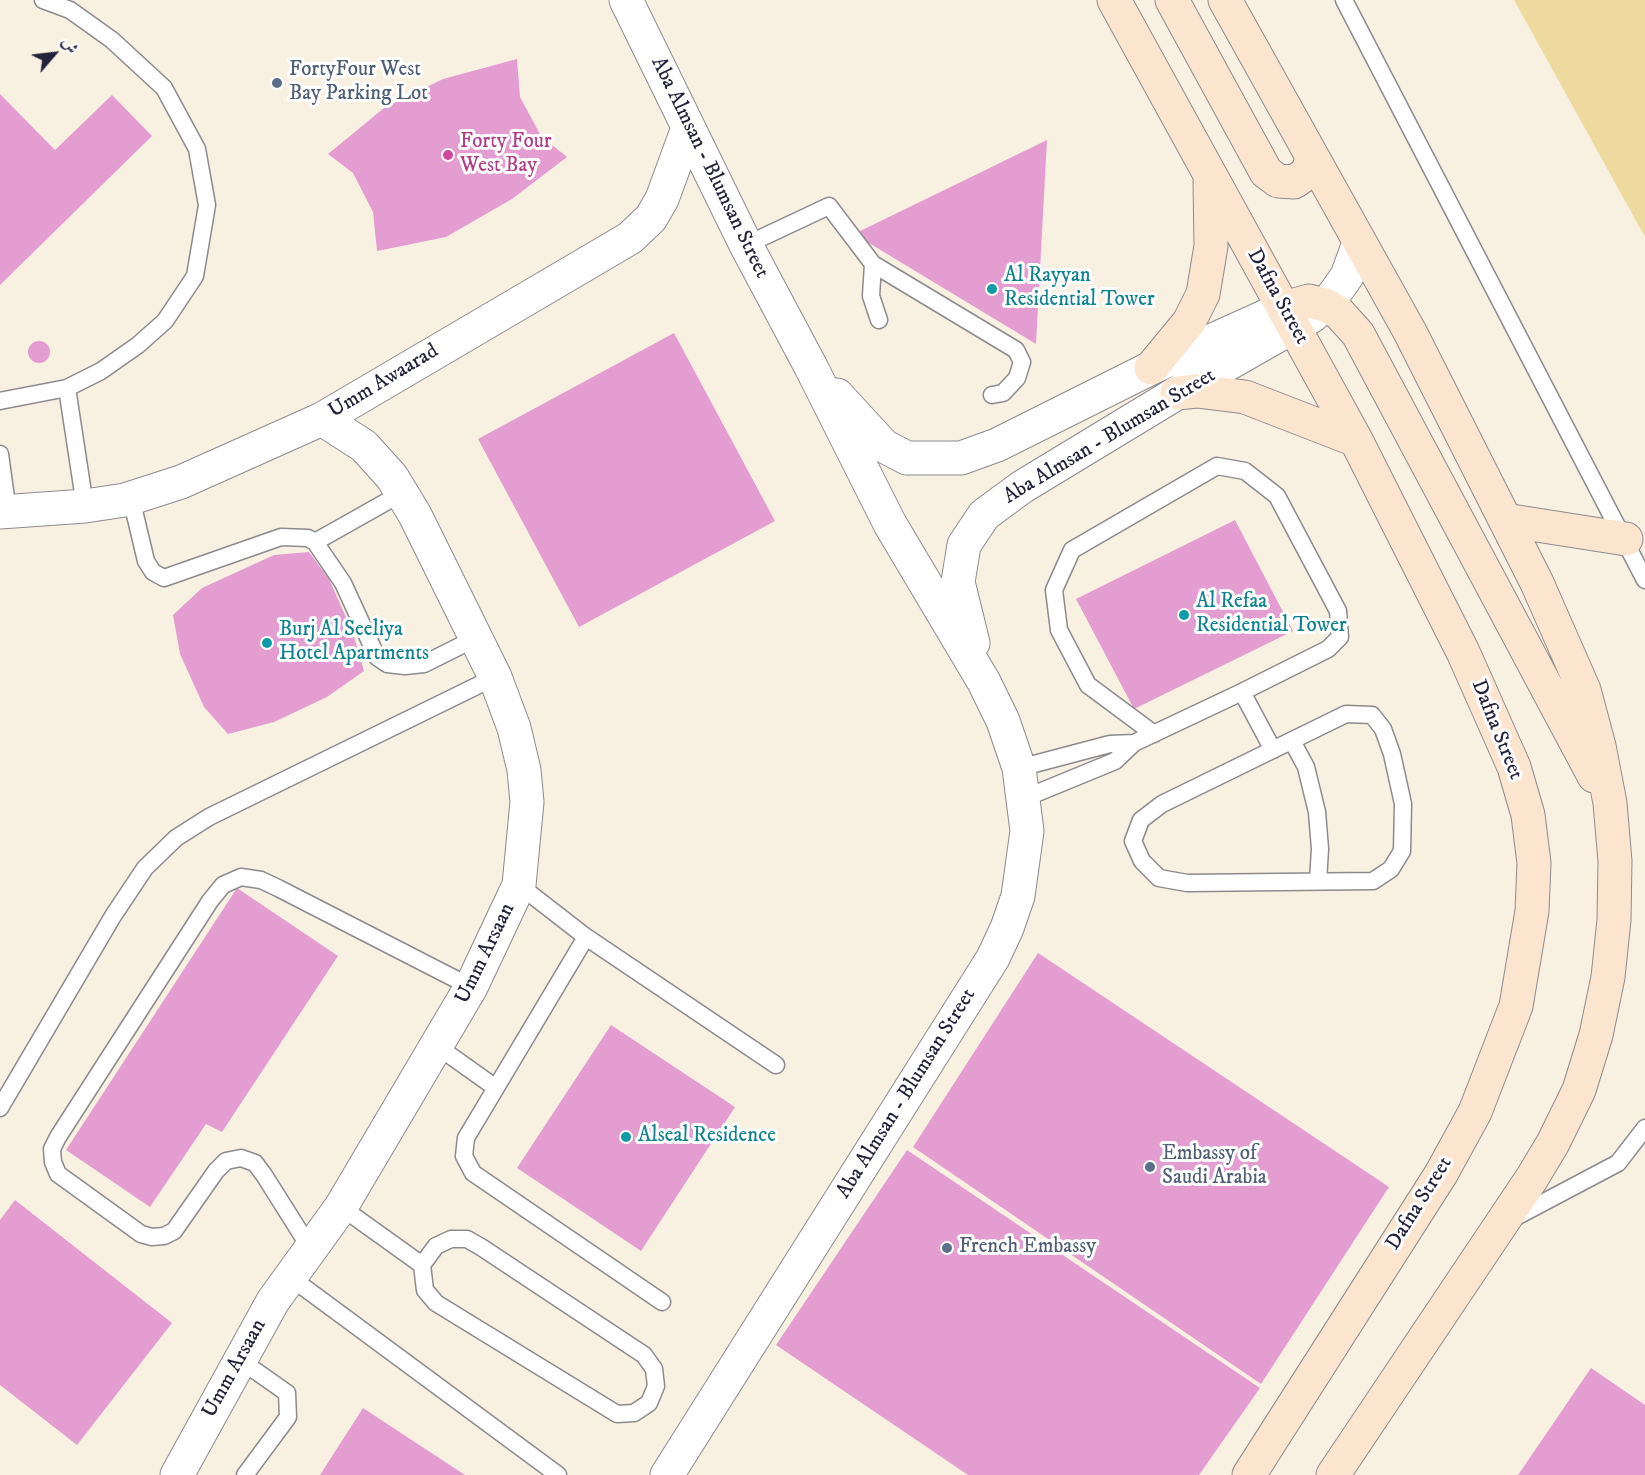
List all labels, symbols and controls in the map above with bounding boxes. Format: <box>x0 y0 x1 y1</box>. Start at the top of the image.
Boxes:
north arrow <box>24 24 84 84</box>
text: ش <box>57 34 82 57</box>
street label: Aba Almsan - Blumsan Street <box>644 53 774 283</box>
place label: FortyFour West Bay Parking Lot <box>289 58 428 108</box>
marker: FortyFour West Bay Parking Lot <box>270 76 284 90</box>
place label: Forty Four West Bay <box>460 130 552 180</box>
marker: Forty Four West Bay <box>441 148 455 162</box>
street label: Dafna Street <box>1240 245 1314 349</box>
place label: Al Rayyan Residential Tower <box>1004 264 1155 314</box>
marker: Al Rayyan Residential Tower <box>985 282 999 296</box>
street label: Umm Awaarad <box>325 339 443 425</box>
street label: Aba Almsan - Blumsan Street <box>999 364 1221 510</box>
place label: Al Refaa Residential Tower <box>1196 590 1347 640</box>
marker: Al Refaa Residential Tower <box>1177 608 1191 622</box>
place label: Burj Al Seeliya Hotel Apartments <box>279 618 429 668</box>
marker: Burj Al Seeliya Hotel Apartments <box>260 636 274 650</box>
street label: Dafna Street <box>1465 676 1527 784</box>
street label: Umm Arsaan <box>451 900 521 1008</box>
street label: Aba Almsan - Blumsan Street <box>832 984 982 1204</box>
place label: Alseal Residence <box>638 1124 776 1150</box>
marker: Alseal Residence <box>619 1130 633 1144</box>
place label: Embassy of Saudi Arabia <box>1162 1142 1267 1192</box>
street label: Dafna Street <box>1381 1153 1459 1255</box>
marker: Embassy of Saudi Arabia <box>1143 1160 1157 1174</box>
place label: French Embassy <box>959 1235 1096 1261</box>
marker: French Embassy <box>940 1241 954 1255</box>
street label: Umm Arsaan <box>198 1315 272 1423</box>

